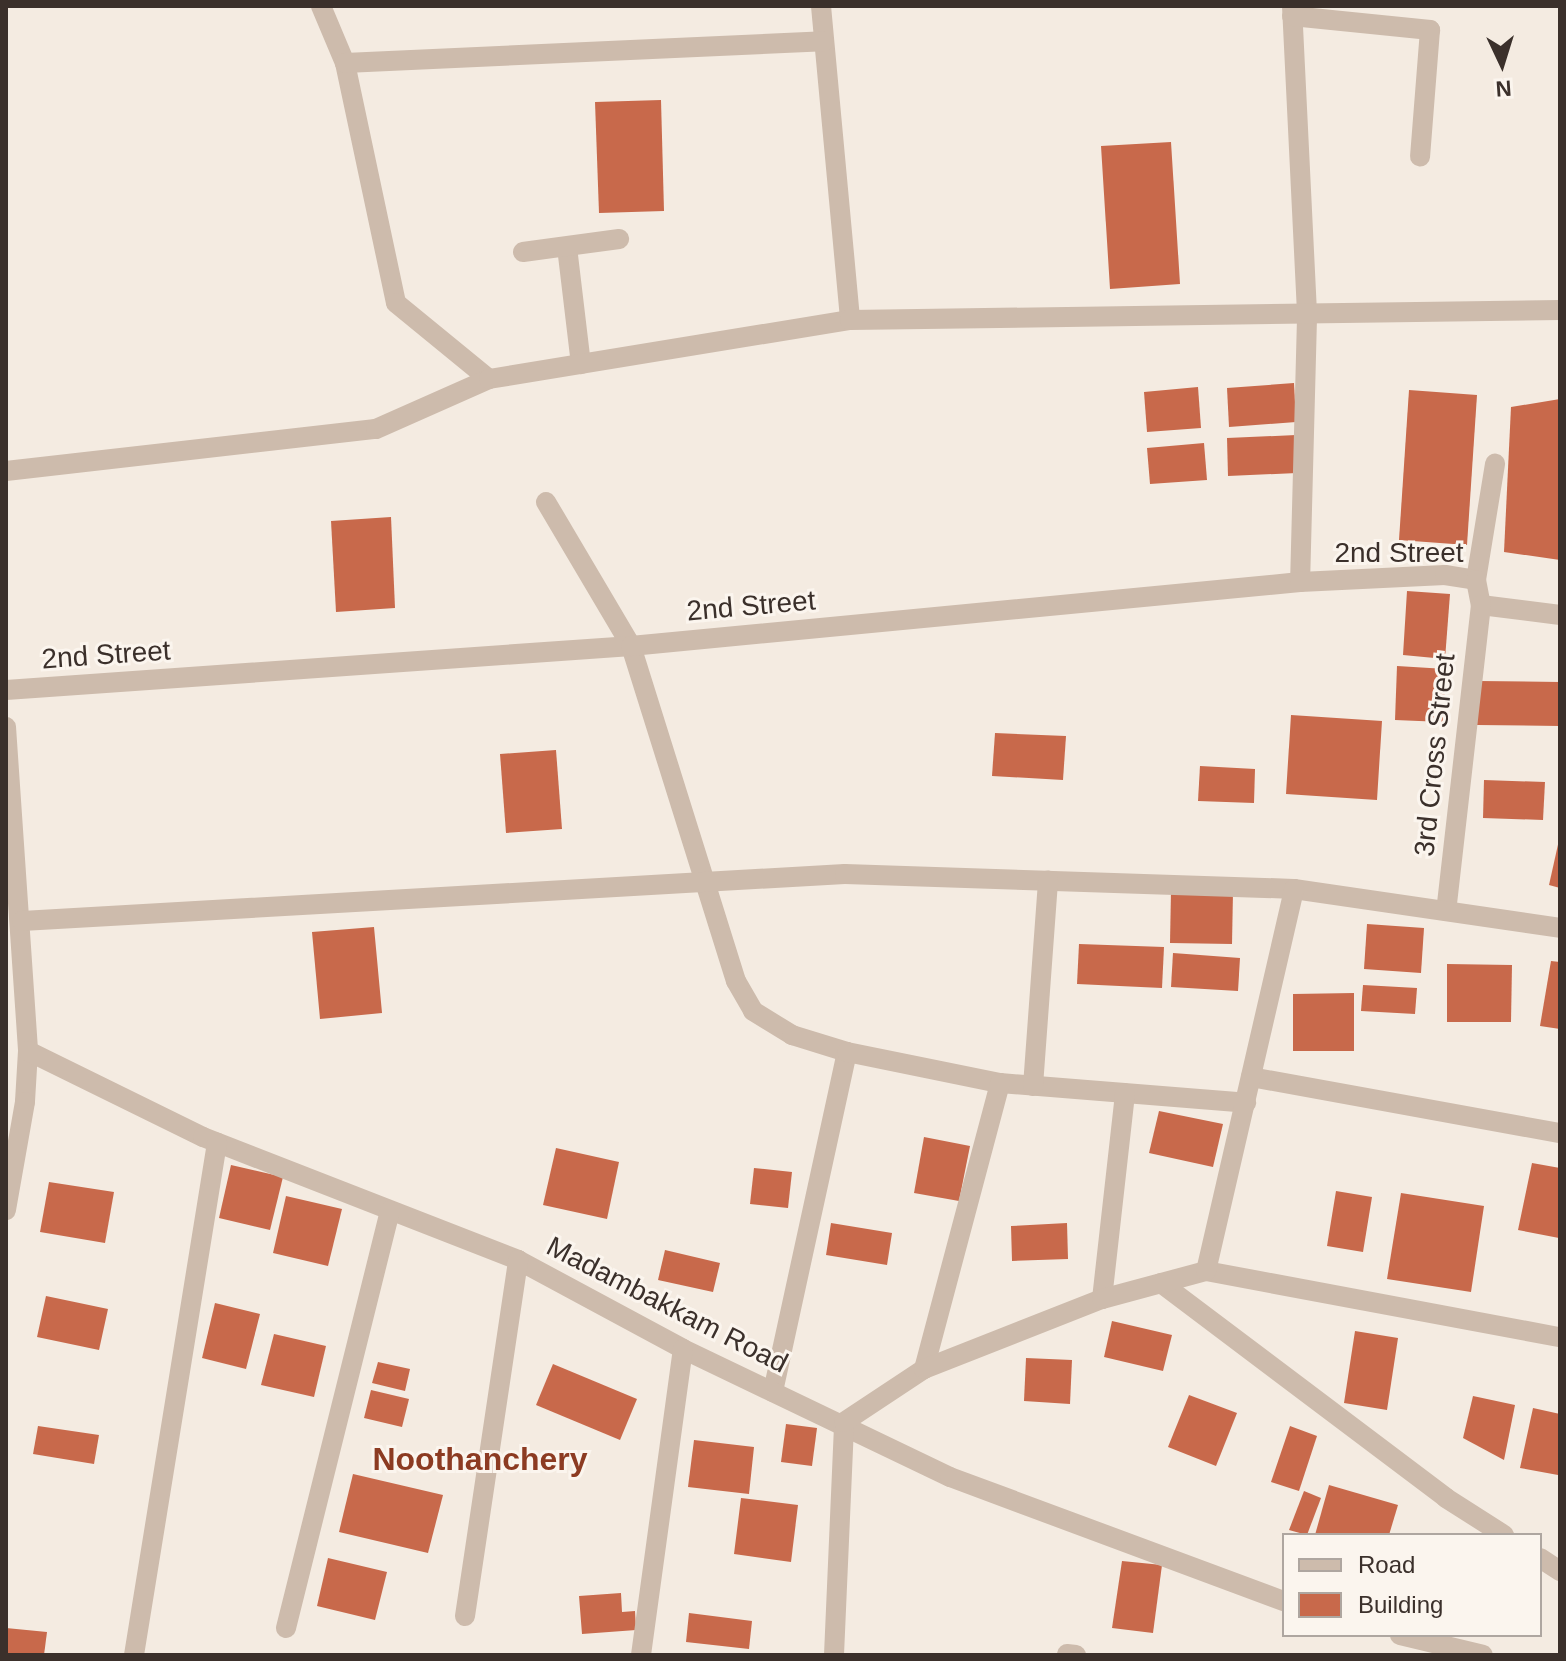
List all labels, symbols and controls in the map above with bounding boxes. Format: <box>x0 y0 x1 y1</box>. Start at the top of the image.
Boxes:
north arrow <box>1462 24 1542 104</box>
text: N <box>1495 75 1513 101</box>
street label: 2nd Street <box>1334 536 1464 570</box>
street label: 2nd Street <box>685 584 817 628</box>
street label: 2nd Street <box>40 634 172 676</box>
street label: 3rd Cross Street <box>1408 652 1462 858</box>
street label: Madambakkam Road <box>541 1230 793 1380</box>
district label: Noothanchery <box>372 1440 588 1478</box>
legend <box>1282 1533 1542 1637</box>
text: Road <box>1358 1551 1415 1578</box>
text: Building <box>1358 1591 1443 1618</box>

